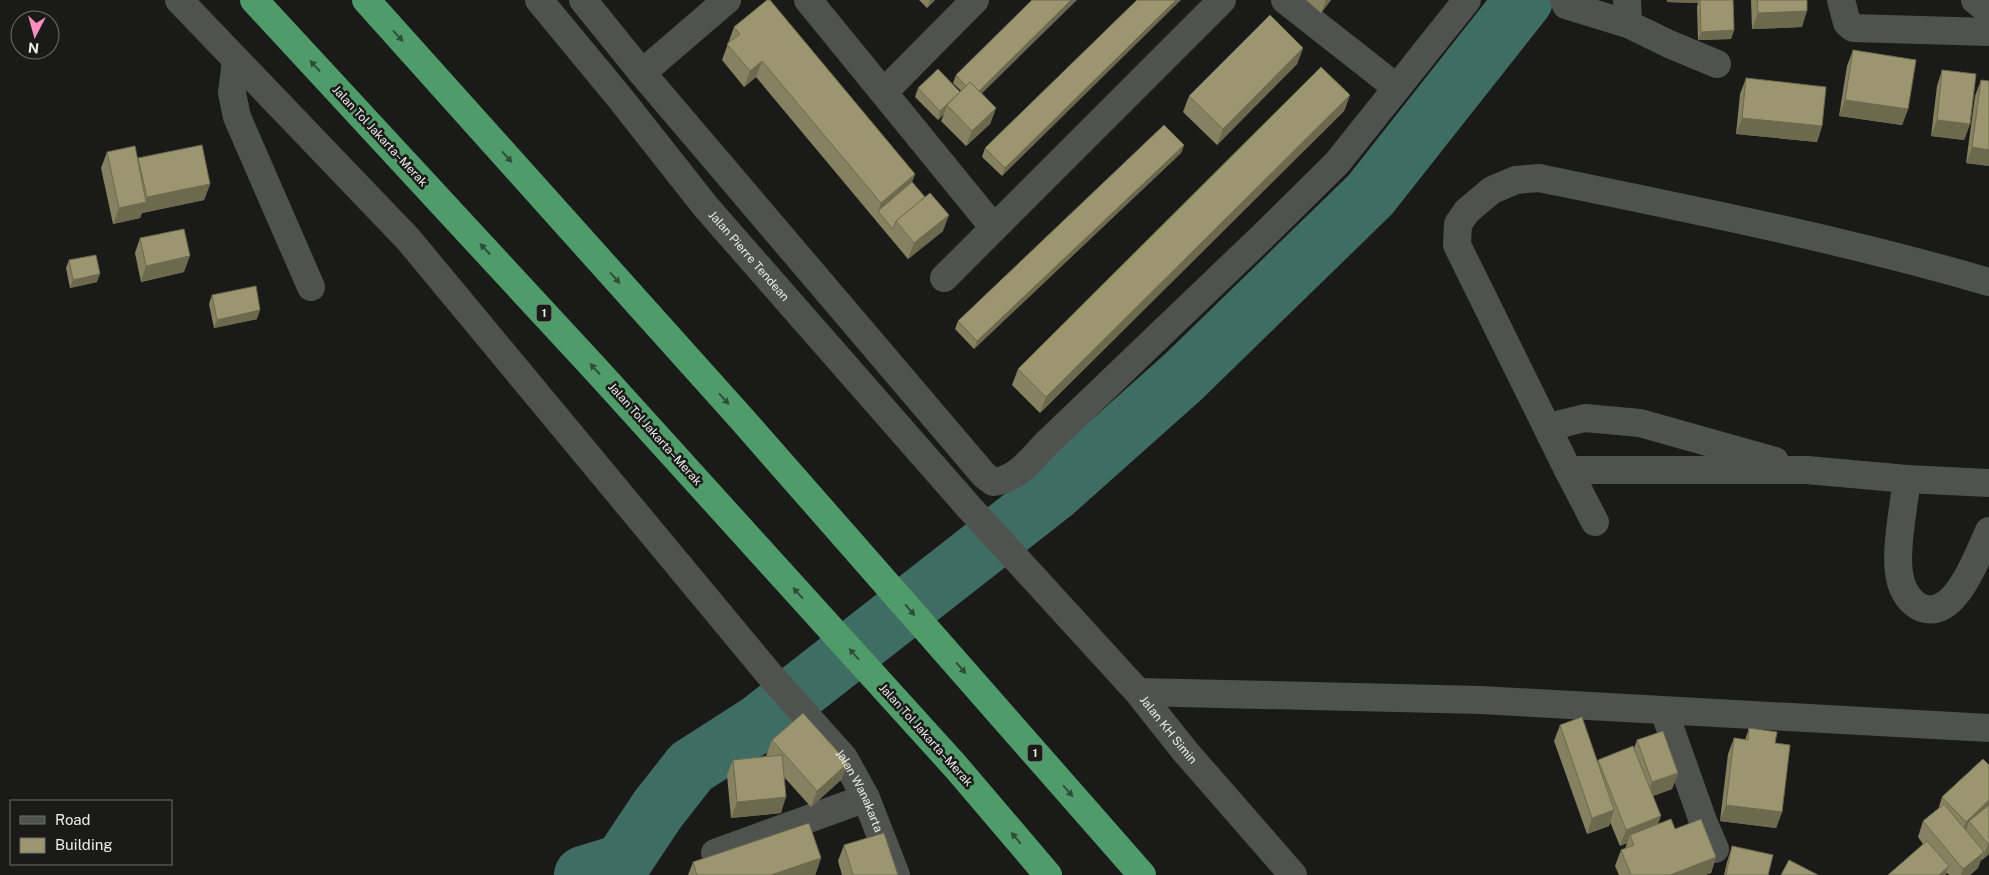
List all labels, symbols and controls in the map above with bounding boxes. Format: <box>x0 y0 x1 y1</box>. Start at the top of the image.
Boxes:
north arrow <box>10 10 60 60</box>
one-way arrow <box>392 30 404 42</box>
text: N <box>27 39 40 56</box>
one-way arrow <box>309 60 321 72</box>
street label: Jalan Tol Jakarta–Merak <box>329 83 431 190</box>
one-way arrow <box>501 151 513 163</box>
street label: Jalan Pierre Tendean <box>706 208 792 304</box>
one-way arrow <box>479 244 491 256</box>
one-way arrow <box>609 272 621 284</box>
road number: 1 <box>536 304 552 322</box>
one-way arrow <box>589 363 601 375</box>
street label: Jalan Tol Jakarta–Merak <box>605 380 705 488</box>
one-way arrow <box>718 393 730 405</box>
one-way arrow <box>792 587 804 599</box>
one-way arrow <box>904 603 915 616</box>
one-way arrow <box>848 647 859 660</box>
one-way arrow <box>955 662 967 674</box>
street label: Jalan Tol Jakarta–Merak <box>876 681 976 789</box>
street label: Jalan KH Simin <box>1137 693 1200 767</box>
road number: 1 <box>1028 744 1042 761</box>
street label: Jalan Wanakarta <box>832 746 886 834</box>
one-way arrow <box>1062 784 1074 796</box>
legend <box>10 800 172 865</box>
text: Road <box>55 811 91 828</box>
one-way arrow <box>1011 832 1022 844</box>
text: Building <box>55 836 113 853</box>

